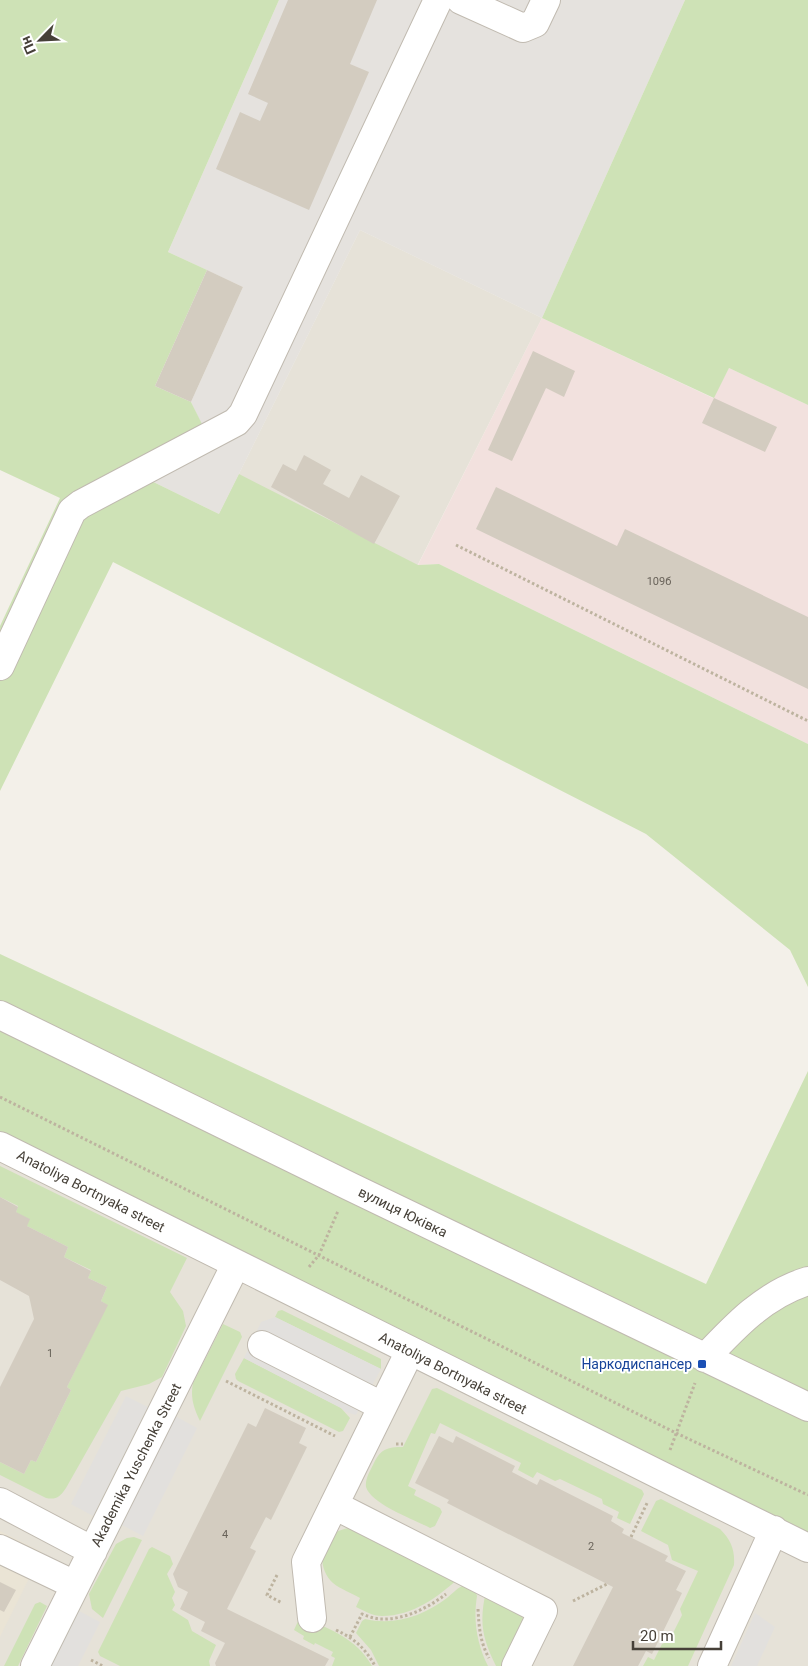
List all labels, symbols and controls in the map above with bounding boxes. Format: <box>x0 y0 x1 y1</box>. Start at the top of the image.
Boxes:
north arrow <box>15 15 65 65</box>
text: Пн <box>17 34 39 57</box>
house number: 109б <box>647 575 671 588</box>
street label: Anatoliya Bortnyaka street <box>14 1147 168 1235</box>
street label: вулиця Юківка <box>356 1184 450 1240</box>
street label: Anatoliya Bortnyaka street <box>376 1329 530 1417</box>
house number: 1 <box>47 1347 53 1360</box>
place label: Наркодиспансер <box>581 1356 692 1372</box>
marker: Наркодиспансер <box>696 1358 708 1370</box>
street label: Akademika Yuschenka Street <box>88 1380 184 1549</box>
house number: 4 <box>222 1528 228 1541</box>
house number: 2 <box>588 1540 594 1553</box>
scale bar <box>633 1618 720 1650</box>
text: 20 m <box>640 1627 674 1645</box>

